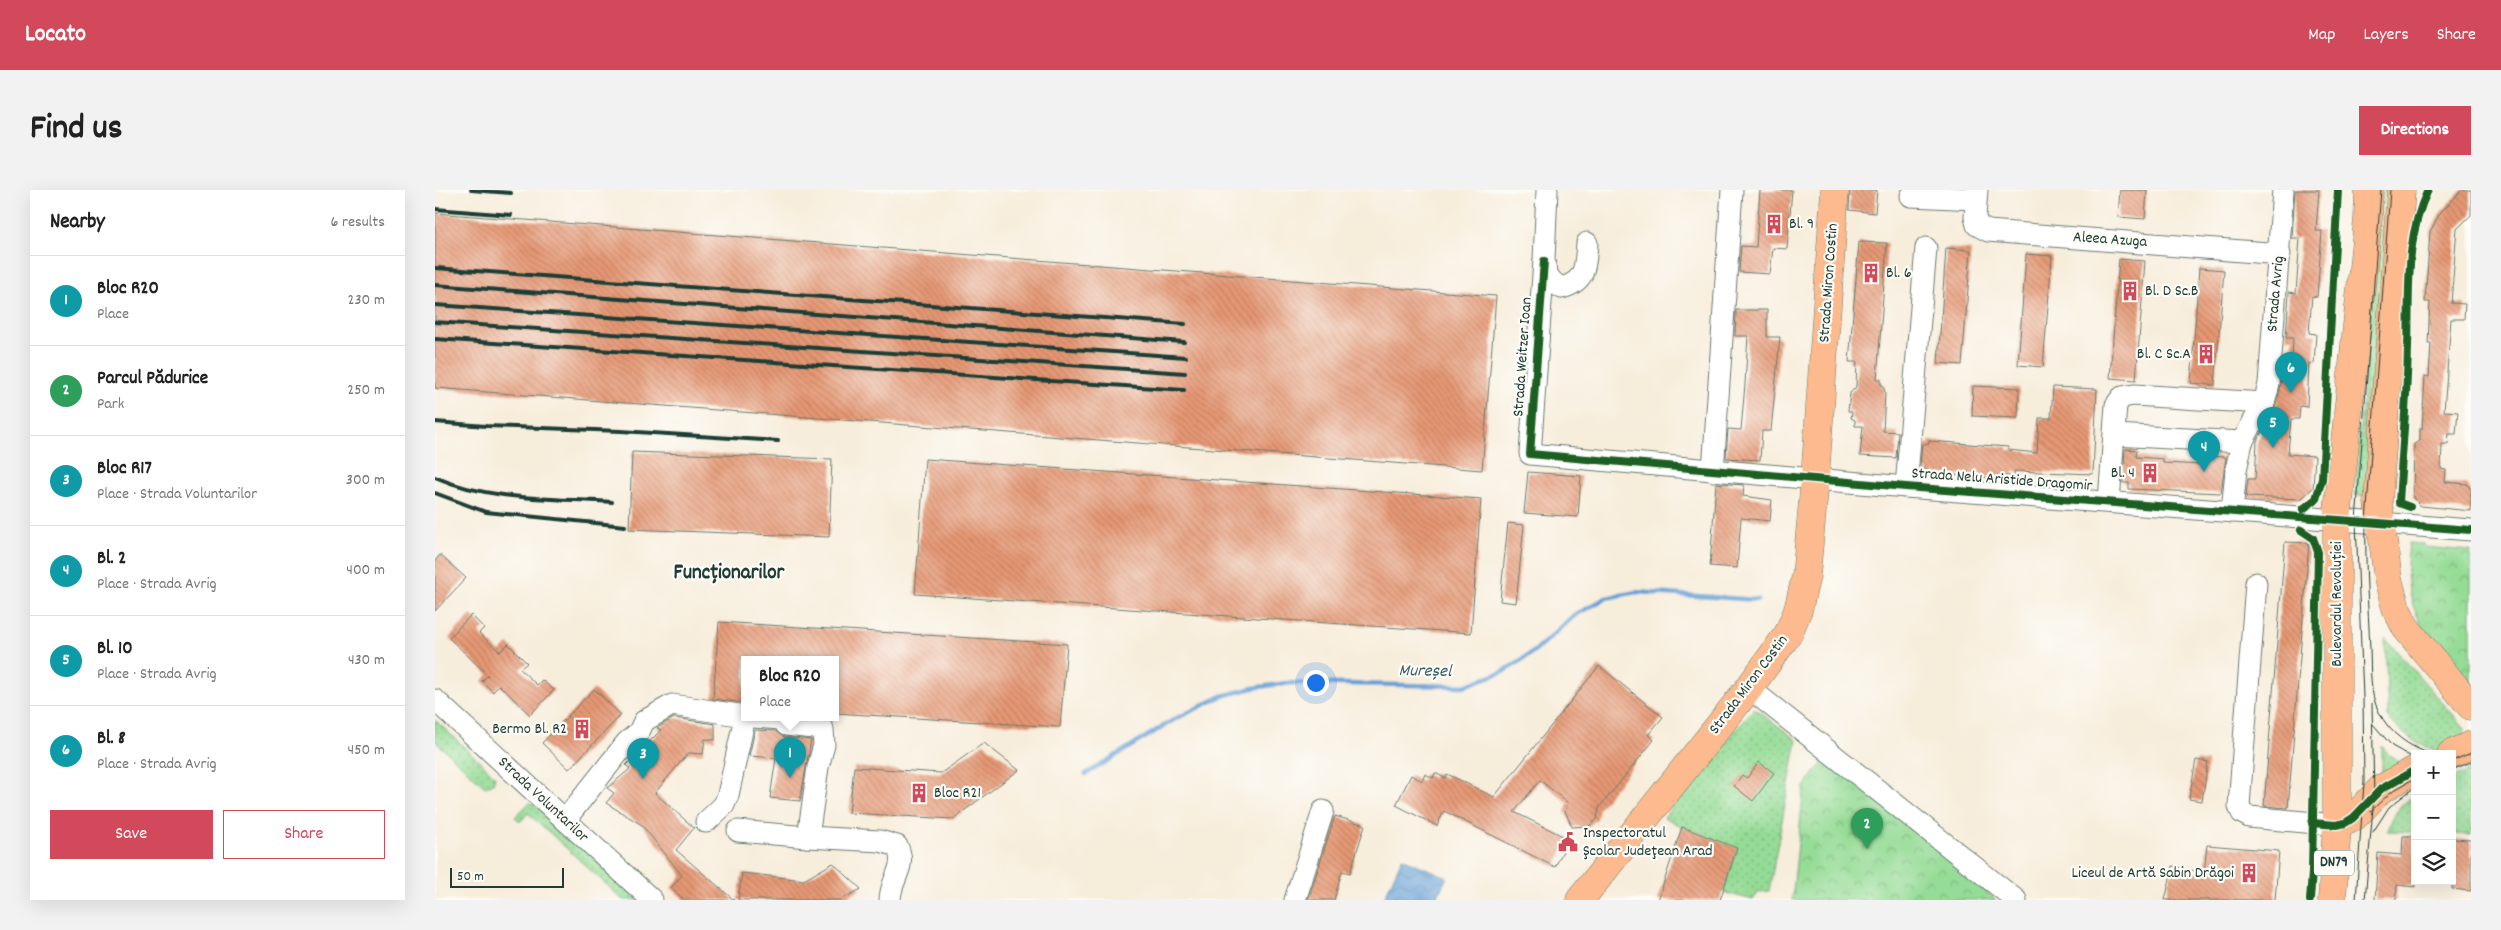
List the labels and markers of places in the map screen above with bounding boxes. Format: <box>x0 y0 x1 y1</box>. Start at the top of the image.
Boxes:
building icon: Bl. 9 <box>1763 213 1785 235</box>
place label: Bl. 9 <box>1789 213 1814 236</box>
building icon: Bl. 6 <box>1860 262 1882 284</box>
place label: Bl. 6 <box>1886 262 1912 285</box>
building icon: Bl. D Sc.B <box>2119 280 2141 302</box>
place label: Bl. D Sc.B <box>2145 280 2198 303</box>
place label: Bl. C Sc.A <box>2137 343 2191 366</box>
building icon: Bl. C Sc.A <box>2195 343 2217 365</box>
pin: 6 <box>2275 352 2307 393</box>
pin: 5 <box>2257 407 2289 448</box>
pin: 4 <box>2188 431 2220 472</box>
place label: Bl. 4 <box>2111 462 2135 485</box>
building icon: Bl. 4 <box>2139 462 2161 484</box>
place label: Bermo Bl. R2 <box>492 718 567 741</box>
building icon: Bermo Bl. R2 <box>571 718 593 740</box>
pin: 1 <box>774 737 806 778</box>
pin: 3 <box>627 738 659 779</box>
building icon: Bloc R21 <box>908 782 930 804</box>
place label: Bloc R21 <box>934 782 981 805</box>
pin: 2 <box>1851 808 1883 849</box>
place label: Inspectoratul Şcolar Judeţean Arad <box>1583 822 1713 863</box>
public building icon: Inspectoratul Şcolar Judeţean Arad <box>1557 831 1579 853</box>
place label: Liceul de Artă Sabin Drăgoi <box>2072 862 2234 885</box>
building icon: Liceul de Artă Sabin Drăgoi <box>2238 862 2260 884</box>

